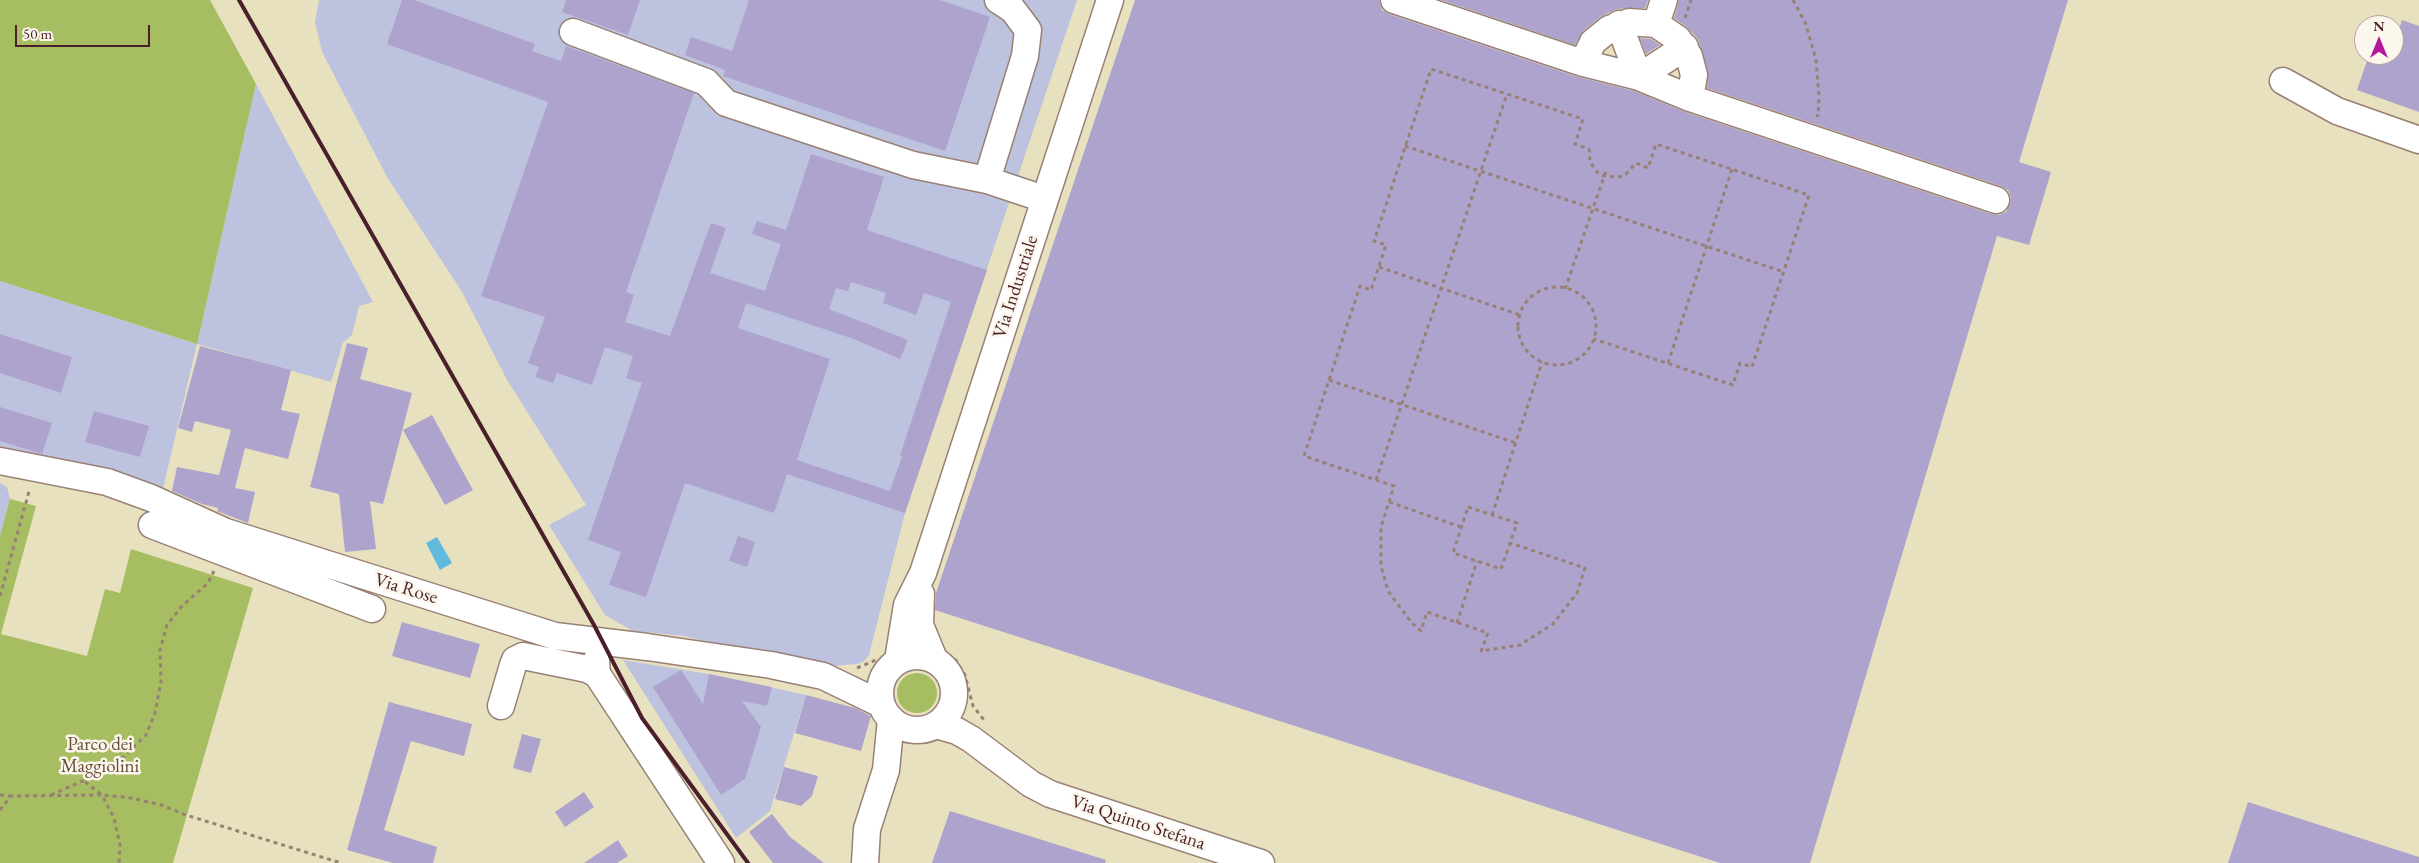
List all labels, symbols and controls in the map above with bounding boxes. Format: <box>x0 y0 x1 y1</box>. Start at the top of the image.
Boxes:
scale bar <box>18 15 152 47</box>
north arrow <box>2354 15 2404 65</box>
text: N <box>2373 17 2385 35</box>
text: 50 m <box>23 24 52 43</box>
street label: Via Industriale <box>989 233 1043 341</box>
street label: Via Rose <box>372 569 440 609</box>
park label: Parco dei Maggiolini <box>61 734 139 778</box>
street label: Via Quinto Stefana <box>1068 791 1208 855</box>

